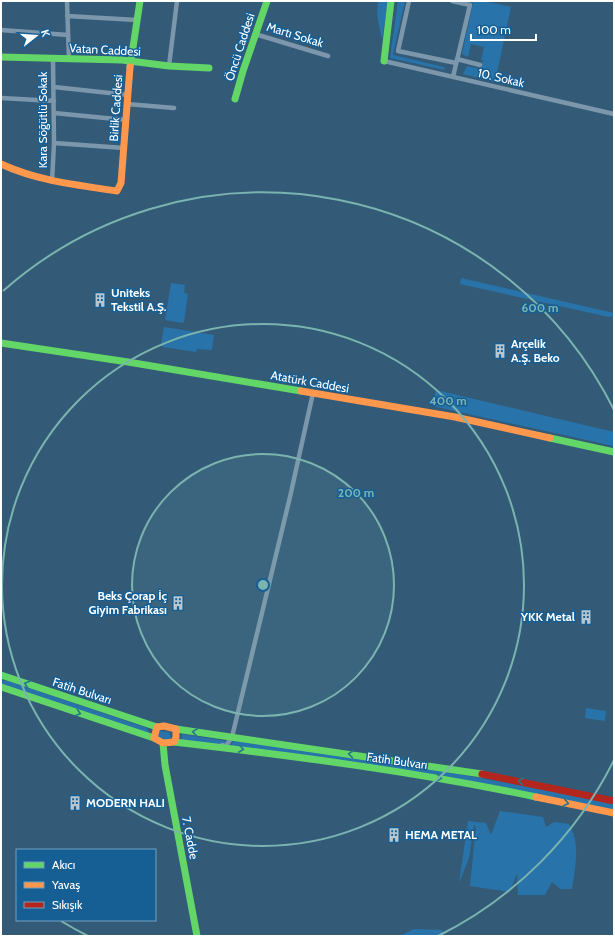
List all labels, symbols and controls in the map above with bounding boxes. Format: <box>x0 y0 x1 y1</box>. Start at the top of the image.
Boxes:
street label: Öncü Caddesi <box>222 11 258 83</box>
north arrow <box>16 16 56 56</box>
scale bar <box>471 16 536 42</box>
street label: Martı Sokak <box>265 19 326 50</box>
text: 100 m <box>477 22 511 37</box>
text: K <box>38 28 53 39</box>
street label: Vatan Caddesi <box>69 40 141 59</box>
street label: 10. Sokak <box>476 65 526 90</box>
street label: Kara Söğütlü Sokak <box>35 71 50 168</box>
street label: Birlik Caddesi <box>106 74 125 142</box>
place label: Uniteks Tekstil A.Ş. <box>111 285 167 314</box>
building icon: Uniteks Tekstil A.Ş. <box>92 292 108 308</box>
text: 600 m <box>522 300 558 315</box>
place label: Arçelik A.Ş. Beko <box>511 336 560 365</box>
building icon: Arçelik A.Ş. Beko <box>492 343 508 359</box>
street label: Atatürk Caddesi <box>270 367 350 396</box>
text: 400 m <box>429 393 467 408</box>
text: 200 m <box>338 485 374 500</box>
centre of rings <box>256 578 270 592</box>
place label: Beks Çorap İç Giyim Fabrikası <box>89 588 168 617</box>
building icon: Beks Çorap İç Giyim Fabrikası <box>170 595 186 611</box>
place label: YKK Metal <box>520 609 575 624</box>
building icon: YKK Metal <box>578 609 594 625</box>
street label: Fatih Bulvarı <box>51 674 114 707</box>
one-way arrow <box>23 680 30 688</box>
one-way arrow <box>74 708 81 717</box>
one-way arrow <box>192 728 198 737</box>
one-way arrow <box>238 744 244 753</box>
street label: Fatih Bulvarı <box>366 749 428 772</box>
one-way arrow <box>348 750 354 759</box>
one-way arrow <box>436 773 442 782</box>
one-way arrow <box>518 777 524 785</box>
building icon: MODERN HALI <box>67 795 83 811</box>
place label: MODERN HALI <box>86 795 165 810</box>
one-way arrow <box>563 798 569 806</box>
street label: 7. Cadde <box>179 815 202 861</box>
building icon: HEMA METAL <box>386 827 402 843</box>
place label: HEMA METAL <box>405 827 477 842</box>
legend <box>16 849 156 921</box>
text: Akıcı <box>52 857 75 872</box>
text: Yavaş <box>51 877 80 892</box>
text: Sıkışık <box>52 897 83 912</box>

